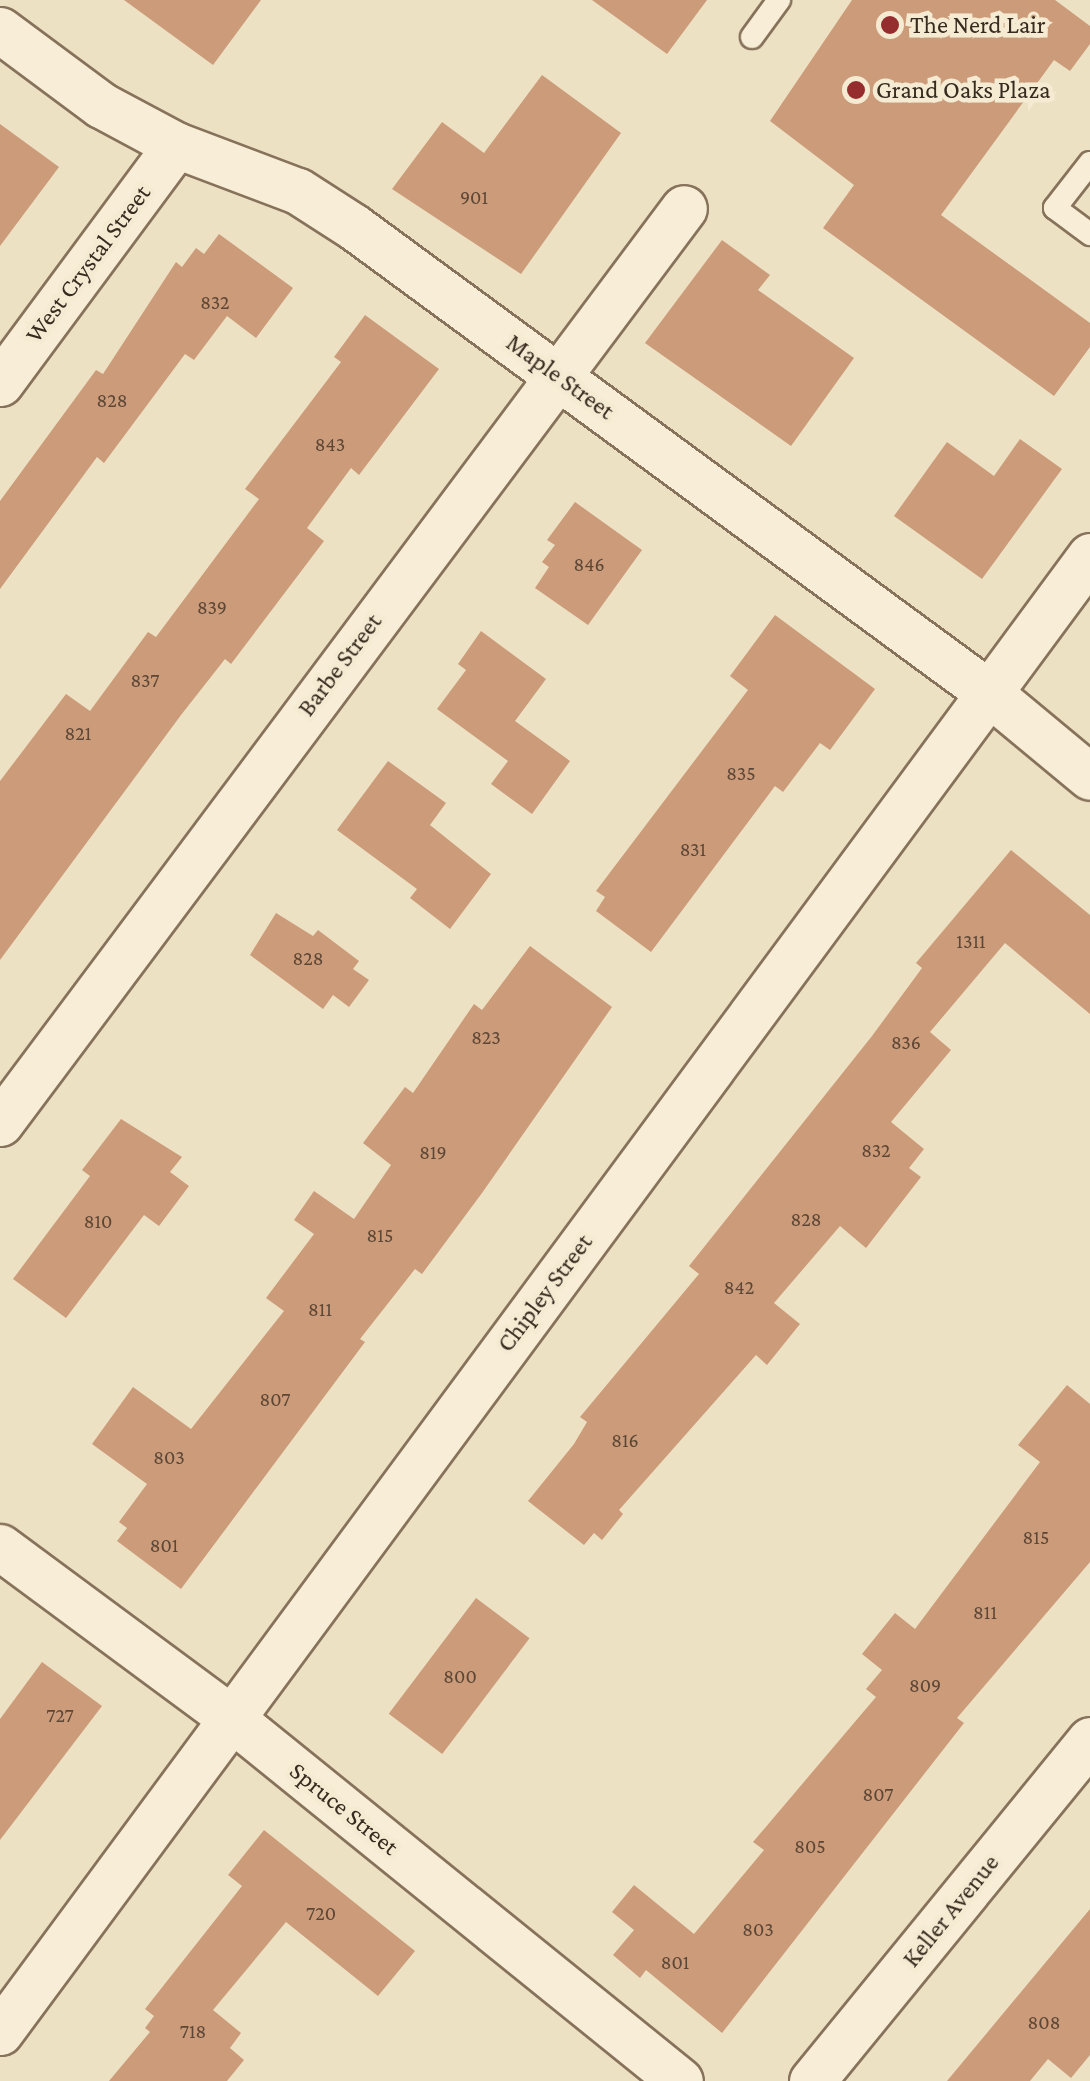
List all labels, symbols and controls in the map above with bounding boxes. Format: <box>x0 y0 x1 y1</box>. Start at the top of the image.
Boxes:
place label: The Nerd Lair <box>910 10 1046 40</box>
marker: The Nerd Lair <box>879 14 901 36</box>
place label: Grand Oaks Plaza <box>876 75 1051 105</box>
marker: Grand Oaks Plaza <box>845 79 867 101</box>
street label: West Crystal Street <box>19 179 157 349</box>
house number: 901 <box>460 185 488 209</box>
house number: 832 <box>200 290 230 314</box>
street label: Maple Street <box>500 328 620 426</box>
house number: 828 <box>97 388 127 412</box>
house number: 843 <box>315 432 345 456</box>
house number: 846 <box>573 552 605 576</box>
house number: 839 <box>197 595 227 619</box>
street label: Barbe Street <box>292 608 388 722</box>
house number: 837 <box>131 668 159 692</box>
house number: 821 <box>65 721 91 745</box>
house number: 835 <box>726 761 756 785</box>
house number: 831 <box>680 837 706 861</box>
house number: 1311 <box>956 929 986 953</box>
house number: 828 <box>293 946 323 970</box>
house number: 823 <box>471 1025 501 1049</box>
house number: 836 <box>891 1030 921 1054</box>
house number: 832 <box>861 1138 891 1162</box>
house number: 819 <box>419 1140 447 1164</box>
house number: 828 <box>791 1207 821 1231</box>
house number: 810 <box>84 1209 112 1233</box>
house number: 815 <box>367 1223 393 1247</box>
street label: Chipley Street <box>491 1228 599 1358</box>
house number: 842 <box>724 1275 754 1299</box>
house number: 811 <box>308 1297 332 1321</box>
house number: 807 <box>260 1387 290 1411</box>
house number: 816 <box>611 1428 639 1452</box>
house number: 803 <box>153 1445 185 1469</box>
house number: 815 <box>1023 1525 1049 1549</box>
house number: 801 <box>150 1533 178 1557</box>
house number: 811 <box>973 1600 997 1624</box>
house number: 800 <box>443 1664 477 1688</box>
house number: 809 <box>909 1673 941 1697</box>
house number: 727 <box>46 1703 74 1727</box>
street label: Spruce Street <box>283 1756 405 1862</box>
house number: 807 <box>863 1782 893 1806</box>
house number: 805 <box>794 1834 826 1858</box>
street label: Keller Avenue <box>896 1849 1006 1973</box>
house number: 720 <box>306 1901 336 1925</box>
house number: 803 <box>742 1917 774 1941</box>
house number: 801 <box>661 1950 689 1974</box>
house number: 808 <box>1028 2010 1060 2034</box>
house number: 718 <box>180 2019 206 2043</box>

